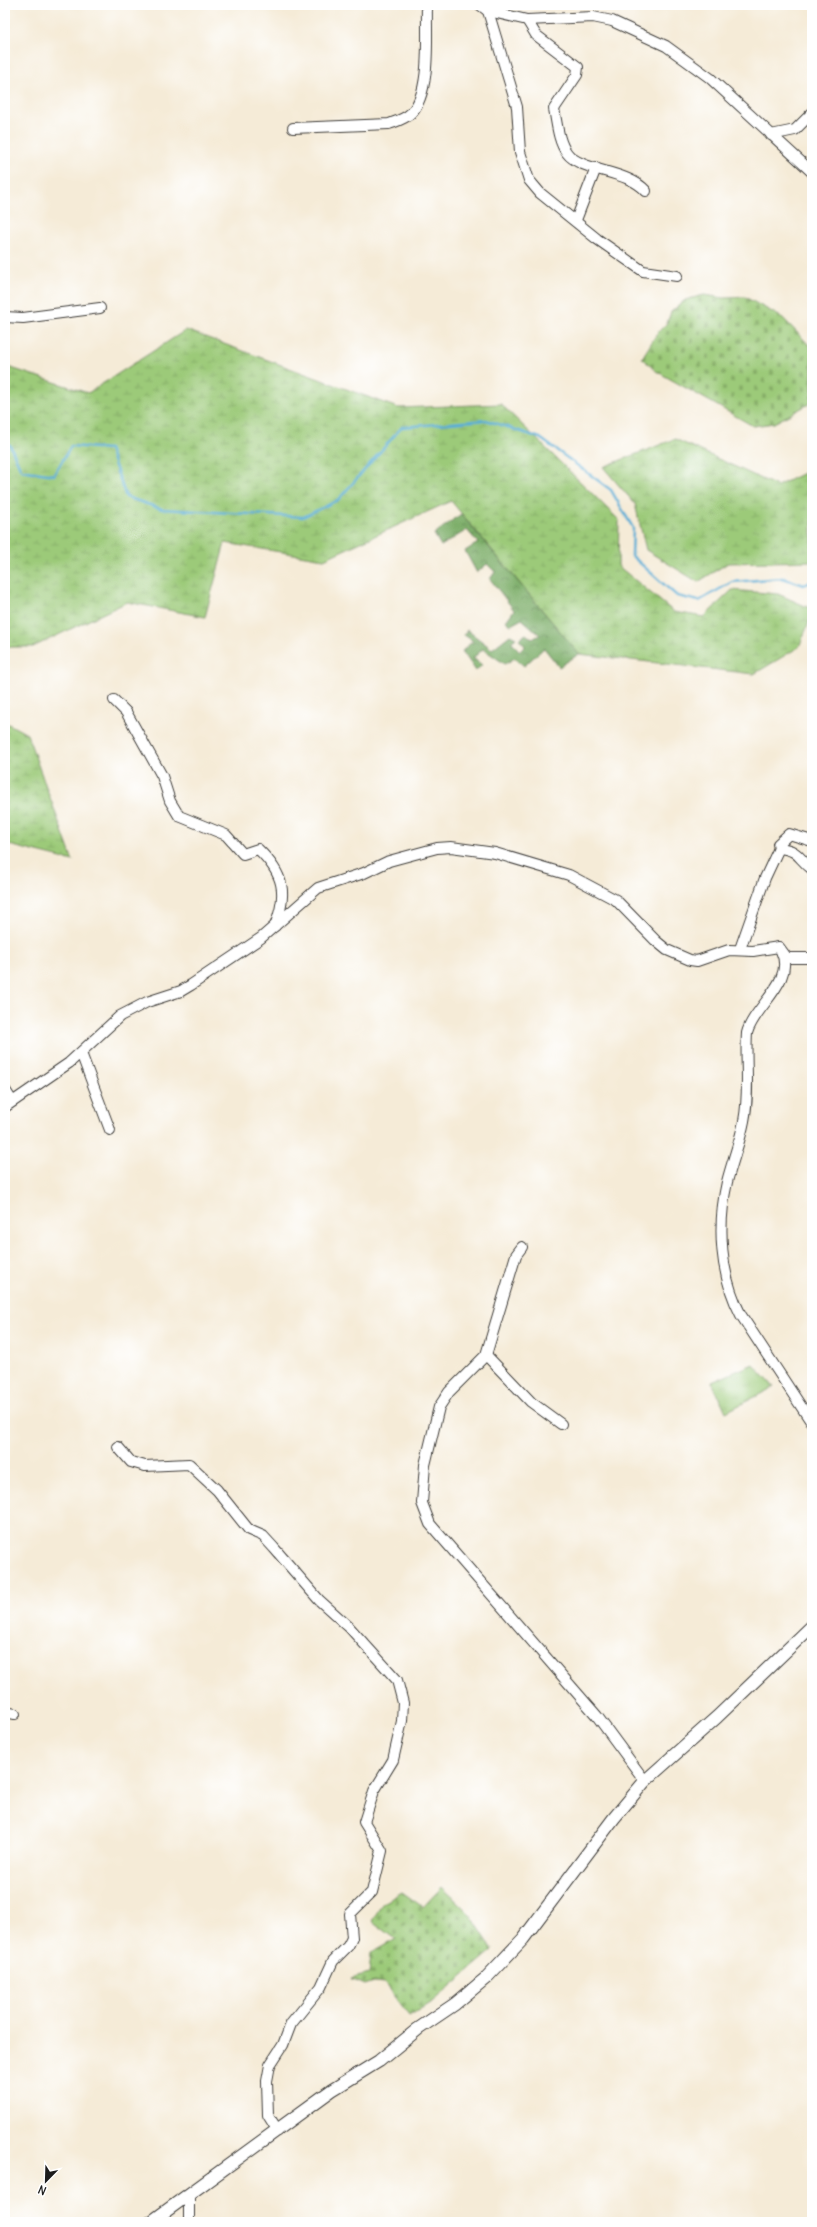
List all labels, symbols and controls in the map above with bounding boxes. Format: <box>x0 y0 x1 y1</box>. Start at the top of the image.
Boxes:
north arrow <box>26 2161 66 2201</box>
text: N <box>36 2182 48 2198</box>

